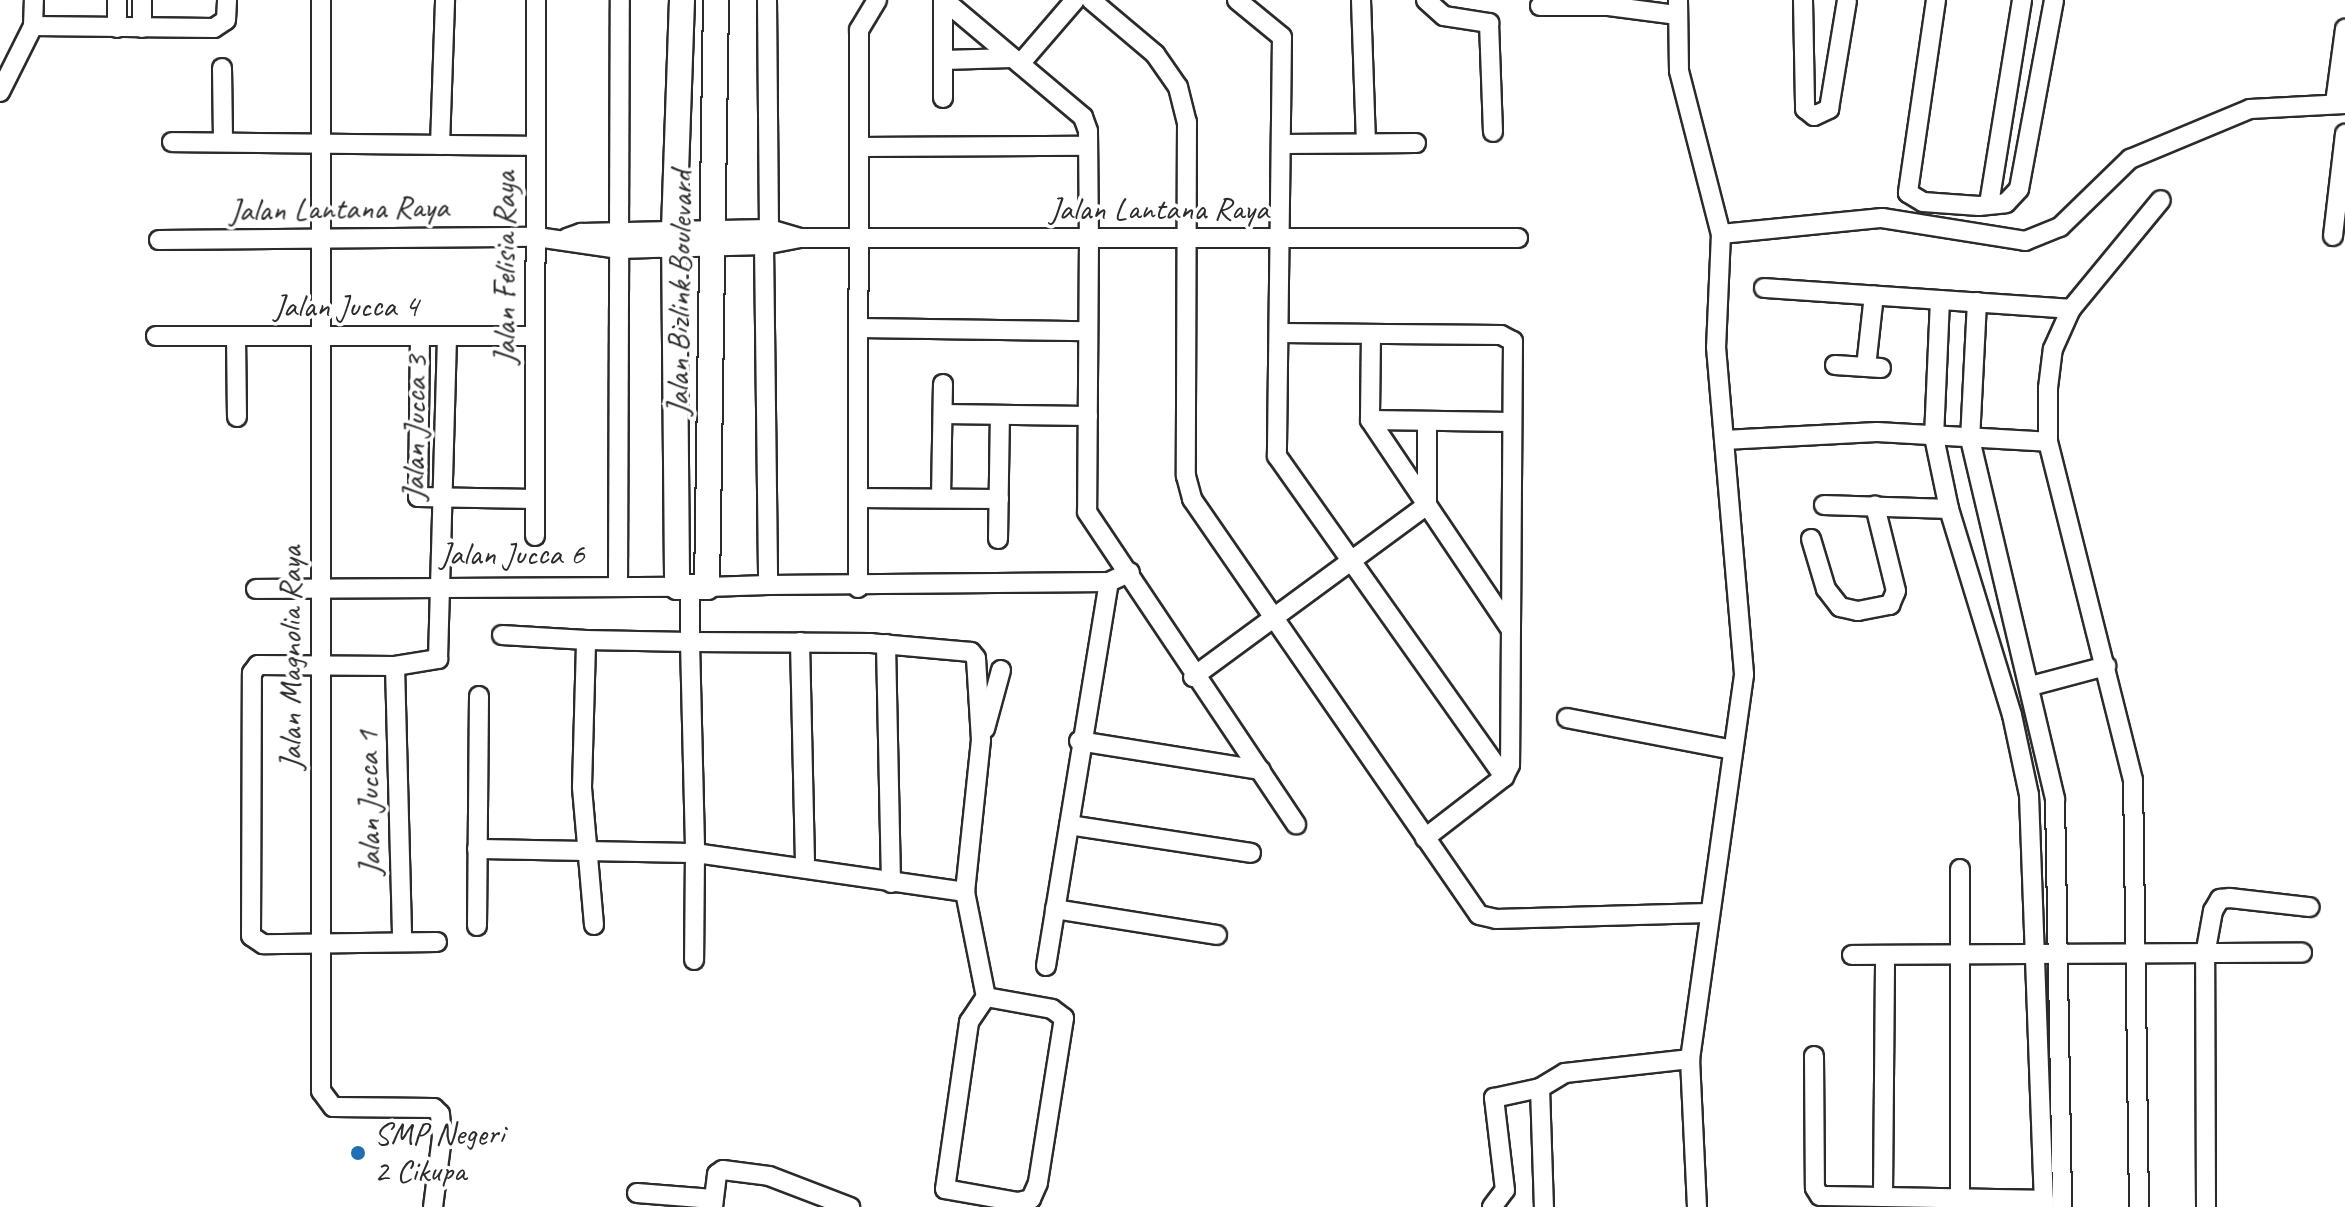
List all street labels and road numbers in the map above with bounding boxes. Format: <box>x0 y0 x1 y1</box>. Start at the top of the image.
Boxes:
street label: Jalan Bizlink Boulevard <box>659 170 701 416</box>
street label: Jalan Felisia Raya <box>486 172 524 364</box>
street label: Jalan Lantana Raya <box>229 188 449 230</box>
street label: Jalan Lantana Raya <box>1050 190 1268 228</box>
street label: Jalan Jucca 4 <box>275 287 417 325</box>
street label: Jalan Jucca 3 <box>395 356 435 500</box>
street label: Jalan Jucca 6 <box>441 535 583 573</box>
street label: Jalan Magnolia Raya <box>272 546 310 770</box>
street label: Jalan Jucca 1 <box>349 731 389 875</box>

